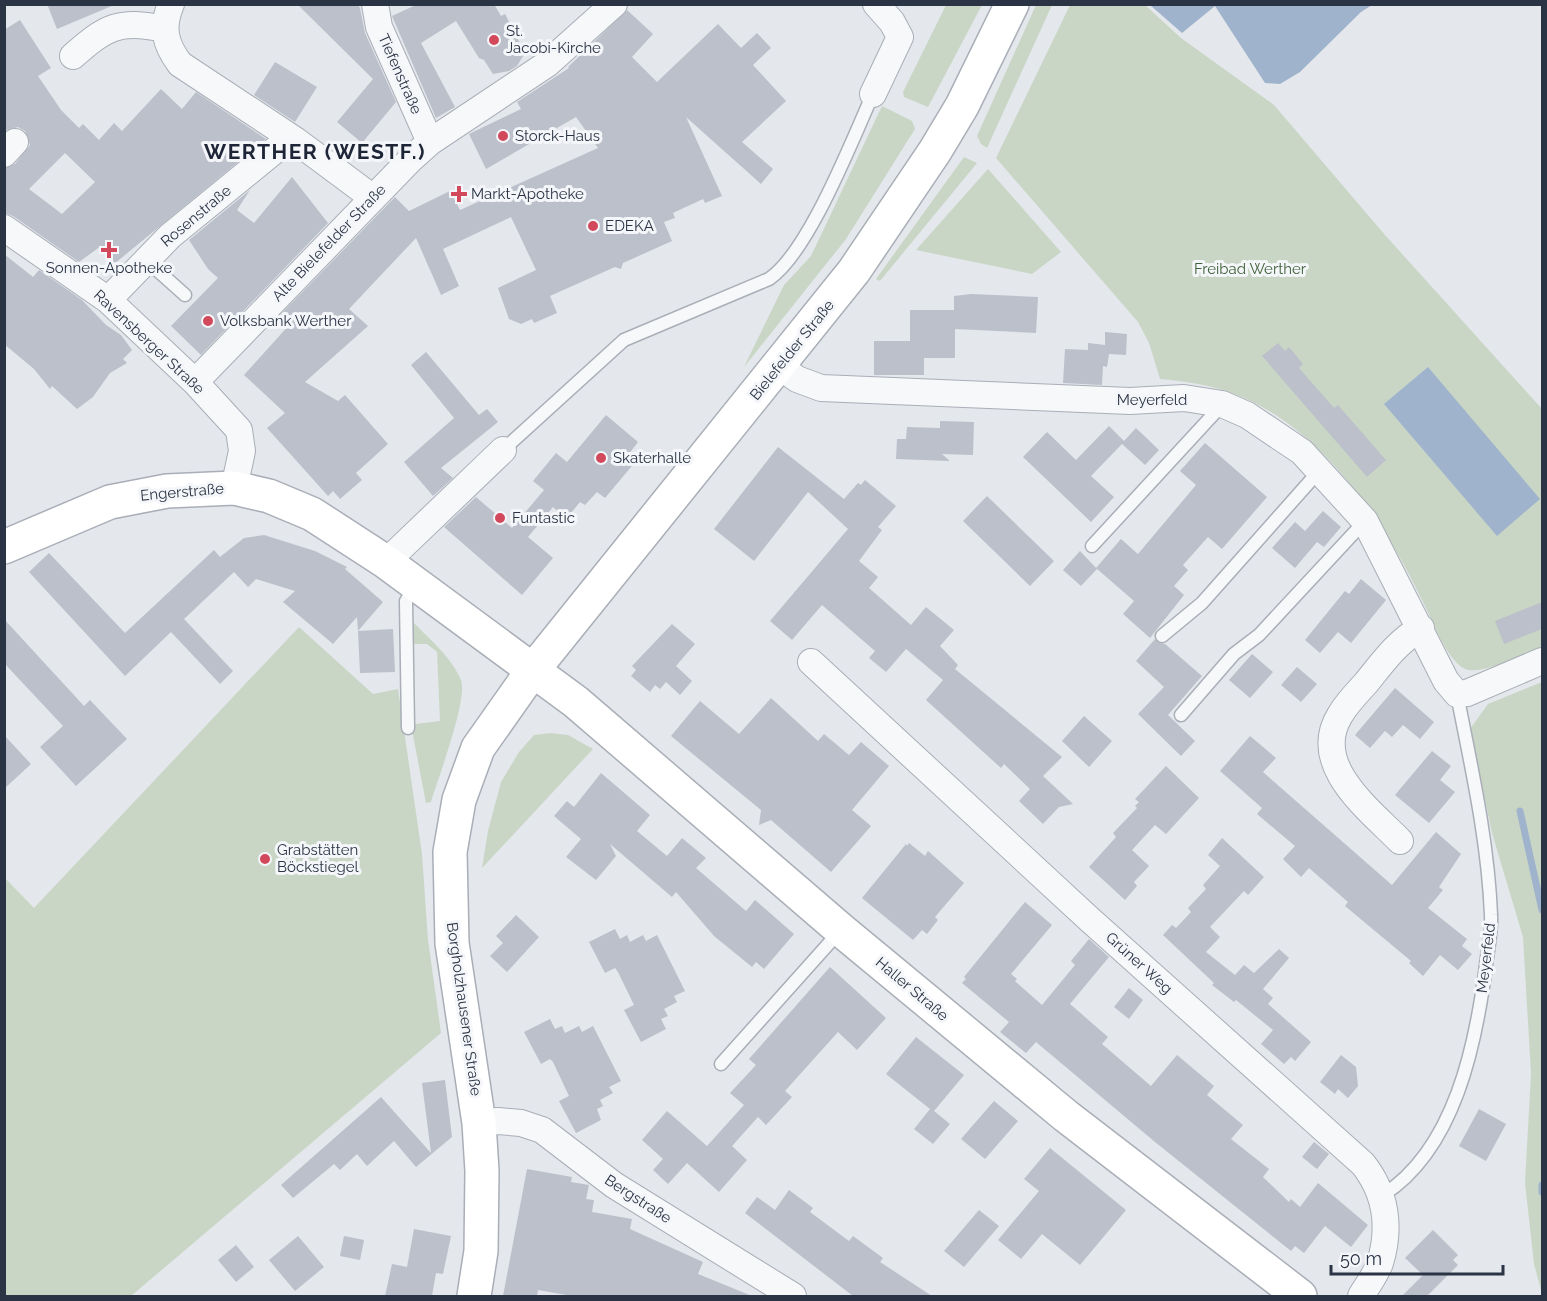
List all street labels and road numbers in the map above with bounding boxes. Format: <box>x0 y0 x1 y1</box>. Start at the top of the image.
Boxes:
street label: Tiefenstraße <box>374 31 426 117</box>
street label: Rosenstraße <box>157 181 235 251</box>
street label: Alte Bielefelder Straße <box>268 181 390 305</box>
street label: Ravensberger Straße <box>90 286 208 398</box>
street label: Bielefelder Straße <box>746 296 838 404</box>
street label: Meyerfeld <box>1117 391 1187 409</box>
street label: Engerstraße <box>139 479 225 505</box>
street label: Borgholzhausener Straße <box>443 921 485 1097</box>
street label: Meyerfeld <box>1473 922 1499 994</box>
street label: Grüner Weg <box>1102 928 1176 998</box>
street label: Haller Straße <box>872 953 952 1025</box>
street label: Bergstraße <box>601 1171 675 1227</box>

